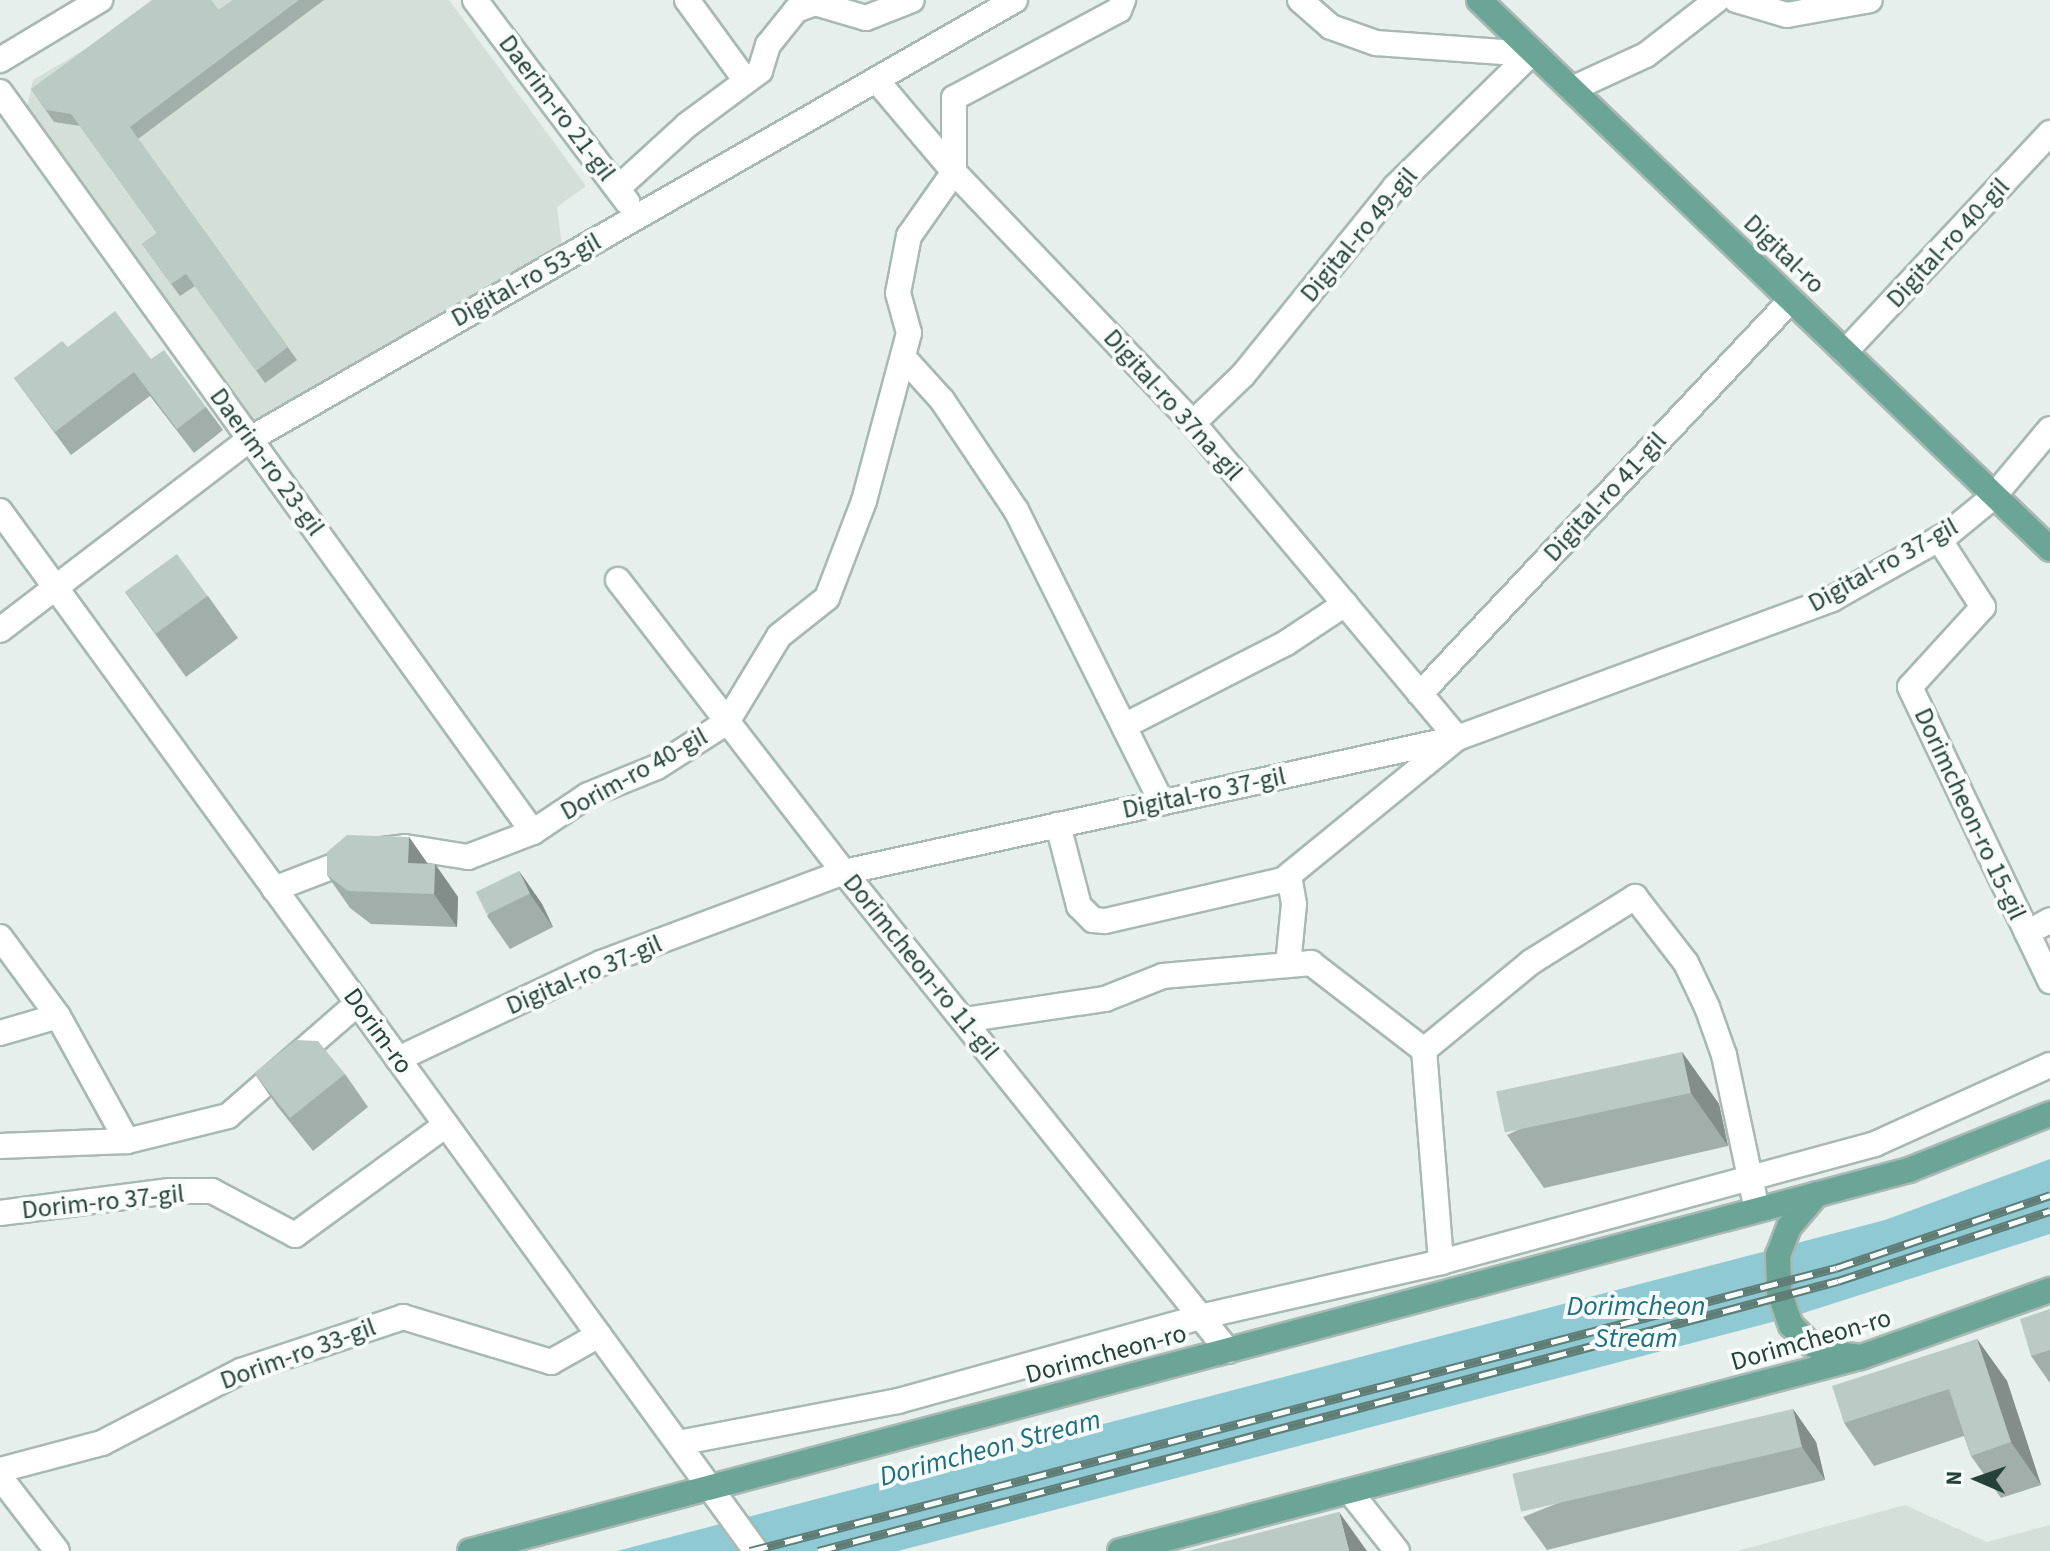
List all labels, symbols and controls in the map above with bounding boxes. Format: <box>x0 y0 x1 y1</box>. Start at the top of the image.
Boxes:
street label: Daerim-ro 21-gil <box>492 29 622 187</box>
street label: Digital-ro 49-gil <box>1294 161 1424 309</box>
street label: Digital-ro 40-gil <box>1880 172 2016 314</box>
street label: Digital-ro <box>1737 208 1831 300</box>
street label: Digital-ro 53-gil <box>446 226 606 334</box>
street label: Digital-ro 37na-gil <box>1097 323 1249 487</box>
street label: Daerim-ro 23-gil <box>203 382 331 542</box>
street label: Digital-ro 41-gil <box>1537 426 1673 568</box>
street label: Digital-ro 37-gil <box>1803 511 1963 619</box>
street label: Dorimcheon-ro 15-gil <box>1907 703 2033 925</box>
street label: Dorim-ro 40-gil <box>555 721 713 827</box>
street label: Digital-ro 37-gil <box>1120 760 1288 826</box>
street label: Dorimcheon-ro 11-gil <box>836 868 1006 1066</box>
street label: Digital-ro 37-gil <box>501 928 667 1022</box>
street label: Dorim-ro <box>337 982 419 1080</box>
street label: Dorim-ro 37-gil <box>20 1178 186 1226</box>
water label: Dorimcheon Stream <box>1567 1289 1705 1355</box>
street label: Dorimcheon-ro <box>1727 1302 1895 1378</box>
street label: Dorim-ro 33-gil <box>216 1311 380 1397</box>
street label: Dorimcheon-ro <box>1022 1318 1190 1390</box>
water label: Dorimcheon Stream <box>876 1402 1104 1494</box>
north arrow <box>1938 1439 2018 1519</box>
text: N <box>1938 1470 1970 1486</box>

